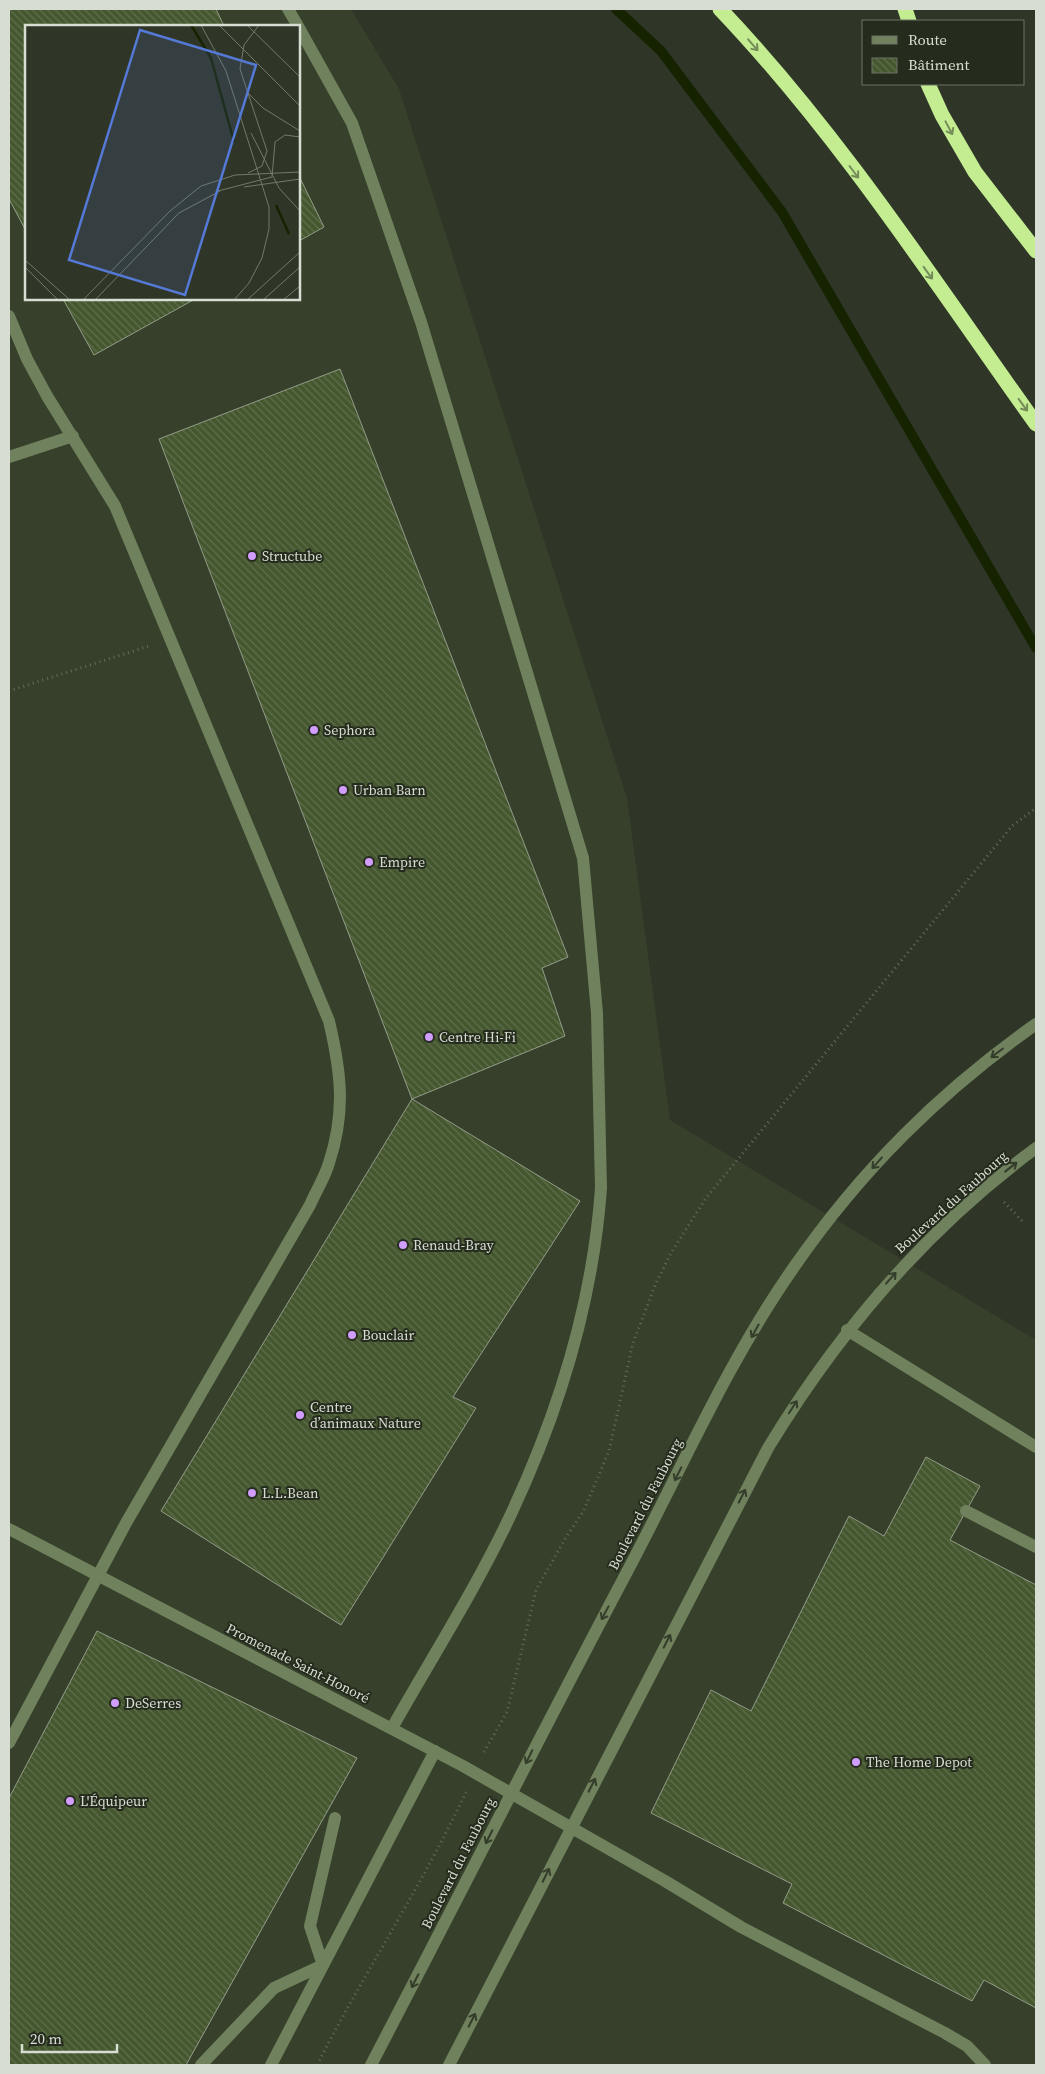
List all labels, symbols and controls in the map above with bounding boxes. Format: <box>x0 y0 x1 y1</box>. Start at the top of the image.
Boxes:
legend <box>862 20 1025 85</box>
inset map <box>25 25 300 300</box>
text: Route <box>908 29 947 50</box>
one-way arrow <box>748 38 759 51</box>
text: Bâtiment <box>908 54 970 75</box>
one-way arrow <box>945 120 954 135</box>
one-way arrow <box>849 165 860 178</box>
one-way arrow <box>923 266 934 279</box>
one-way arrow <box>1018 398 1028 412</box>
place label: Structube <box>262 546 322 566</box>
marker: Structube <box>246 550 258 562</box>
place label: Sephora <box>324 720 376 740</box>
marker: Sephora <box>308 724 320 736</box>
place label: Urban Barn <box>353 780 426 800</box>
marker: Urban Barn <box>337 784 349 796</box>
place label: Empire <box>379 852 425 872</box>
marker: Empire <box>363 856 375 868</box>
place label: Centre Hi-Fi <box>439 1027 516 1047</box>
marker: Centre Hi-Fi <box>423 1031 435 1043</box>
one-way arrow <box>991 1048 1004 1059</box>
street label: Boulevard du Faubourg <box>890 1146 1012 1258</box>
one-way arrow <box>871 1156 883 1169</box>
one-way arrow <box>1004 1162 1017 1173</box>
place label: Renaud-Bray <box>413 1235 495 1255</box>
marker: Renaud-Bray <box>397 1239 409 1251</box>
one-way arrow <box>886 1271 897 1284</box>
one-way arrow <box>749 1323 759 1338</box>
place label: Bouclair <box>362 1325 414 1345</box>
marker: Bouclair <box>346 1329 358 1341</box>
place label: Centre d’animaux Nature <box>310 1397 421 1433</box>
one-way arrow <box>788 1400 798 1414</box>
marker: Centre d’animaux Nature <box>294 1409 306 1421</box>
street label: Boulevard du Faubourg <box>603 1435 687 1573</box>
one-way arrow <box>672 1466 682 1481</box>
place label: L.L.Bean <box>262 1483 319 1503</box>
marker: L.L.Bean <box>246 1487 258 1499</box>
one-way arrow <box>737 1489 747 1504</box>
one-way arrow <box>600 1605 609 1620</box>
street label: Promenade Saint-Honoré <box>223 1618 373 1708</box>
one-way arrow <box>662 1633 672 1648</box>
place label: DeSerres <box>125 1693 181 1713</box>
marker: DeSerres <box>109 1697 121 1709</box>
one-way arrow <box>524 1749 533 1764</box>
place label: The Home Depot <box>866 1752 972 1772</box>
marker: The Home Depot <box>850 1756 862 1768</box>
one-way arrow <box>588 1778 598 1793</box>
place label: L'Équipeur <box>80 1791 147 1811</box>
street label: Boulevard du Faubourg <box>416 1794 500 1932</box>
marker: L'Équipeur <box>64 1795 76 1807</box>
one-way arrow <box>484 1829 493 1844</box>
one-way arrow <box>541 1868 551 1883</box>
one-way arrow <box>410 1974 420 1989</box>
one-way arrow <box>468 2013 477 2028</box>
scale bar <box>22 2022 118 2054</box>
text: 20 m <box>30 2028 62 2049</box>

